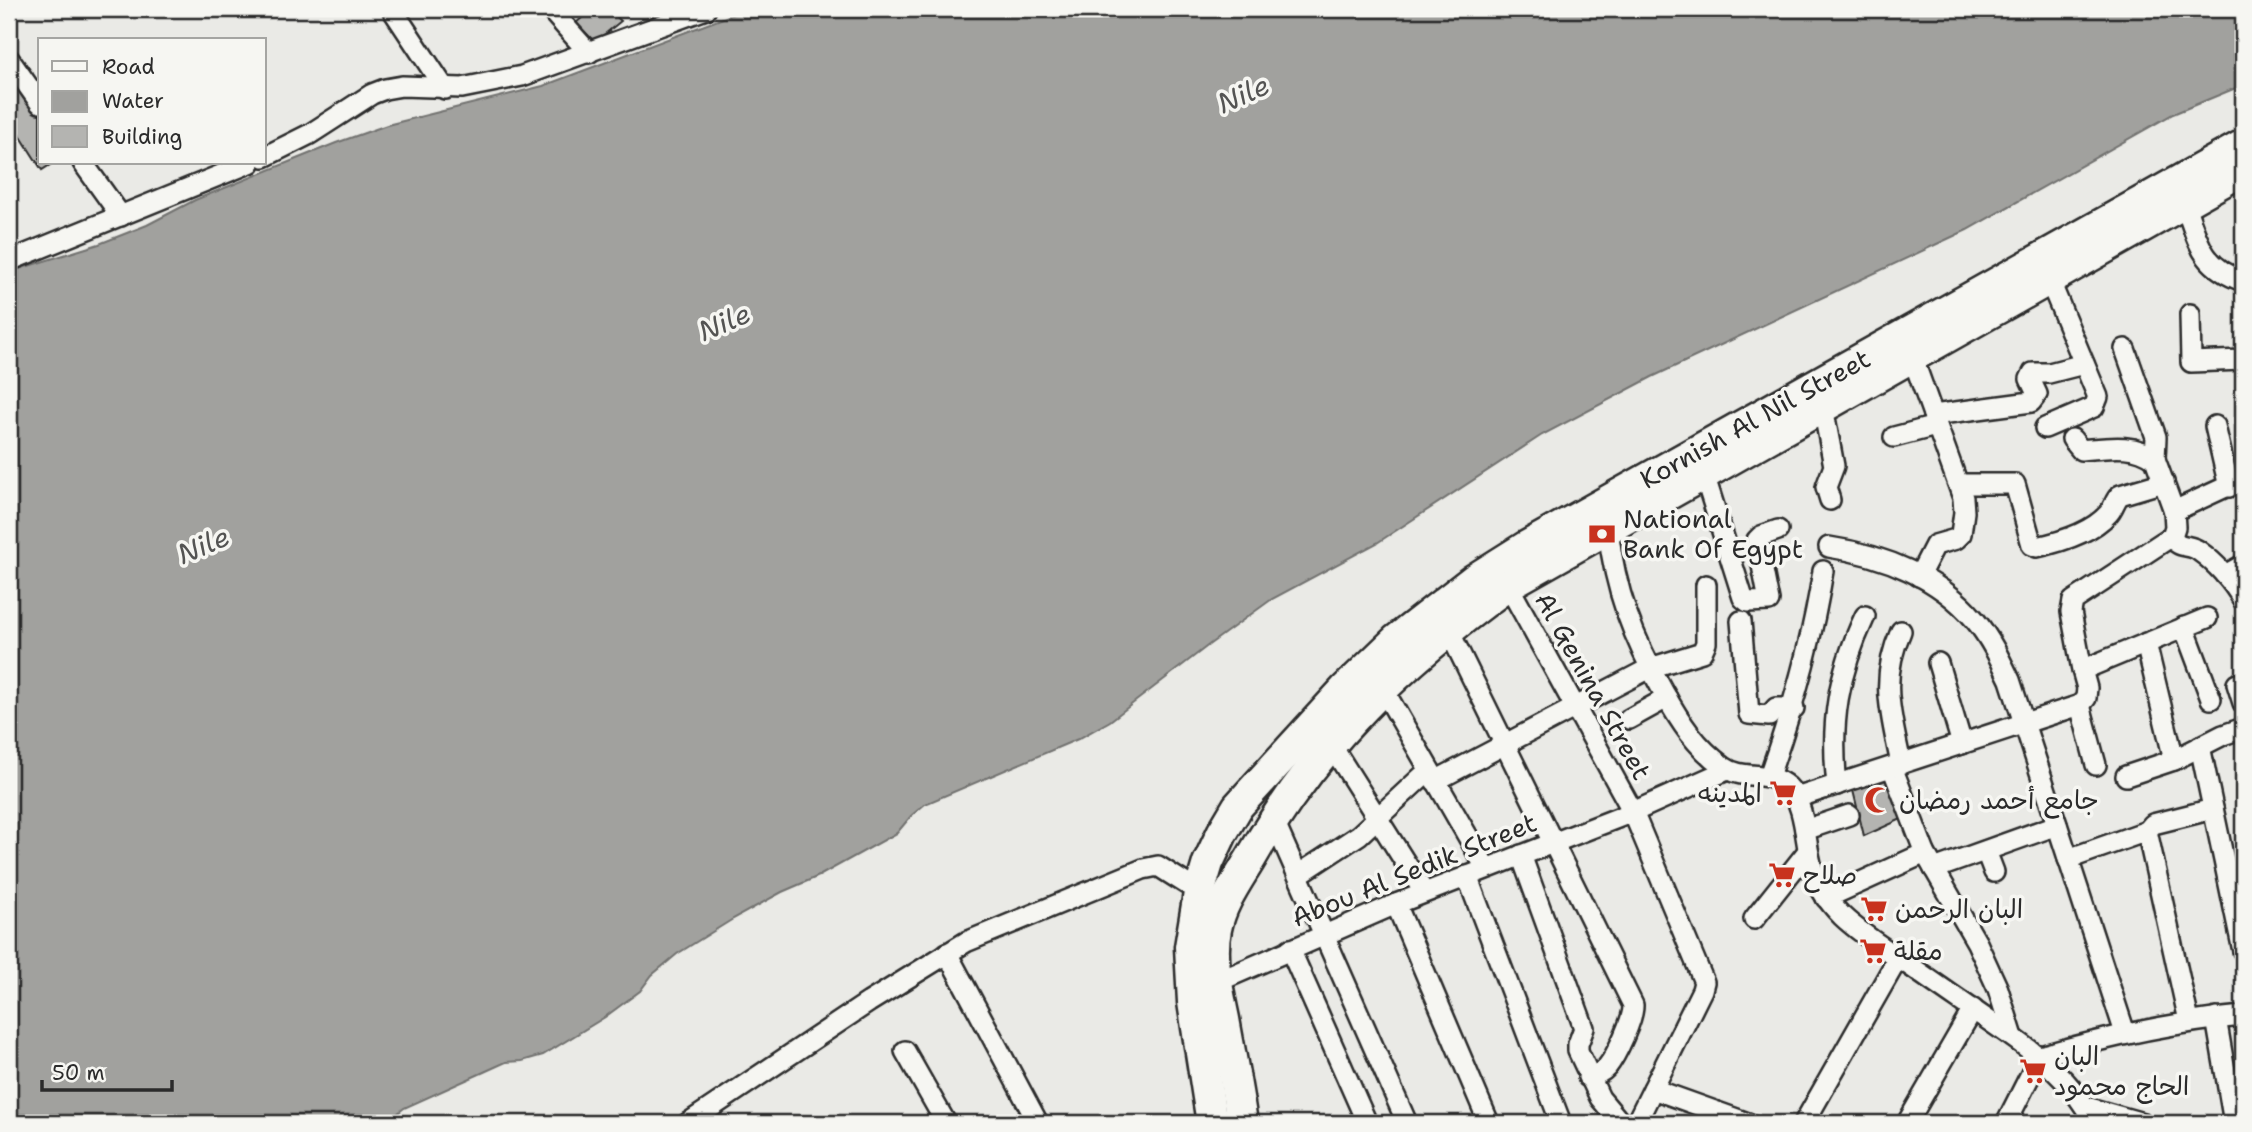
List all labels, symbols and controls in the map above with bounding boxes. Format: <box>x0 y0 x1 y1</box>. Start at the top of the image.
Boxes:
legend <box>38 38 266 164</box>
text: Road <box>102 53 155 81</box>
water label: Nile <box>1211 66 1275 122</box>
text: Water <box>102 87 164 115</box>
text: Building <box>102 123 182 151</box>
water label: Nile <box>692 294 756 350</box>
street label: Kornish Al Nil Street <box>1633 341 1876 496</box>
place label: National Bank Of Egypt <box>1623 501 1803 566</box>
water label: Nile <box>171 517 235 573</box>
bank icon: National Bank Of Egypt <box>1587 519 1617 549</box>
street label: Al Genina Street <box>1527 586 1660 786</box>
place label: المدينه <box>1698 775 1762 810</box>
supermarket icon: المدينه <box>1768 778 1798 808</box>
place label: جامع أحمد رمضان <box>1899 782 2099 819</box>
mosque icon: جامع أحمد رمضان <box>1863 785 1893 815</box>
street label: Abou Al Sedik Street <box>1286 804 1542 935</box>
place label: صلاح <box>1803 857 1857 893</box>
supermarket icon: صلاح <box>1767 860 1797 890</box>
place label: البان الرحمن <box>1895 891 2023 926</box>
supermarket icon: البان الرحمن <box>1859 894 1889 924</box>
place label: مقلة <box>1894 933 1943 968</box>
supermarket icon: مقلة <box>1858 936 1888 966</box>
place label: البان الحاج محمود <box>2054 1038 2189 1104</box>
scale bar <box>42 1048 172 1092</box>
supermarket icon: البان الحاج محمود <box>2018 1056 2048 1086</box>
text: 50 m <box>52 1059 105 1087</box>

